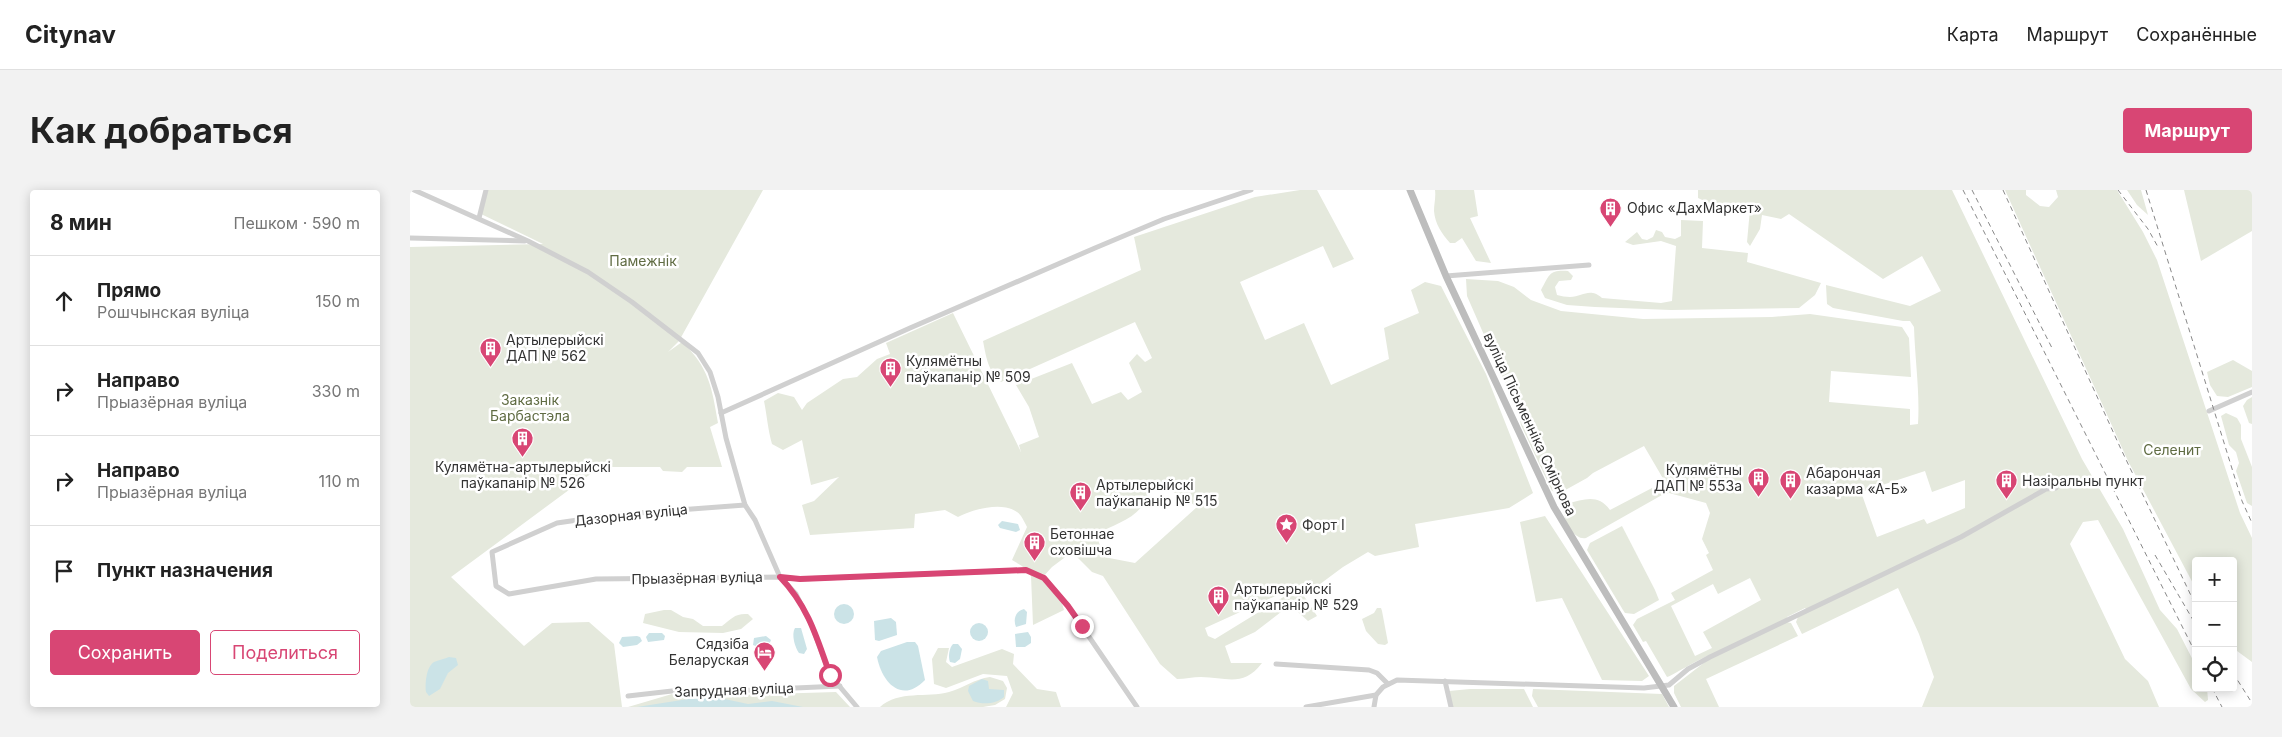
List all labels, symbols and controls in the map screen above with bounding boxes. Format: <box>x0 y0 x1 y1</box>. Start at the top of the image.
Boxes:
text: Citynav <box>25 20 116 49</box>
text: Карта <box>1947 24 1999 45</box>
text: Маршрут <box>2027 24 2108 45</box>
text: Сохранённые <box>2136 24 2257 45</box>
button: Маршрут <box>2123 108 2252 153</box>
text: Как добраться <box>30 109 293 151</box>
building icon: Офис «ДахМаркет» <box>1599 196 1623 227</box>
place label: Офис «ДахМаркет» <box>1627 199 1762 216</box>
text: 8 мин <box>50 210 112 235</box>
text: Пешком · 590 m <box>234 213 360 233</box>
park label: Памежнік <box>609 252 677 269</box>
text: Прямо <box>97 279 161 302</box>
icon: ahead <box>50 287 78 315</box>
text: 150 m <box>315 291 360 311</box>
text: Рошчынская вуліца <box>97 302 249 322</box>
street label: вуліца Пісьменніка Смірнова <box>1480 330 1580 518</box>
place label: Артылерыйскі ДАП № 562 <box>506 331 604 364</box>
building icon: Артылерыйскі ДАП № 562 <box>478 336 502 367</box>
place label: Кулямётны паўкапанір № 509 <box>906 352 1031 385</box>
building icon: Кулямётны паўкапанір № 509 <box>878 357 902 388</box>
text: Направо <box>97 369 180 392</box>
icon: right <box>50 377 78 405</box>
text: 330 m <box>312 381 360 401</box>
park label: Заказнік Барбастэла <box>490 391 570 424</box>
text: Прыазёрная вуліца <box>97 392 247 412</box>
building icon: Кулямётна-артылерыйскі паўкапанір № 526 <box>511 427 535 458</box>
park label: Селенит <box>2143 441 2201 458</box>
place label: Кулямётна-артылерыйскі паўкапанір № 526 <box>435 458 611 491</box>
text: Направо <box>97 459 180 482</box>
place label: Кулямётны ДАП № 553а <box>1654 461 1742 494</box>
place label: Абарончая казарма «А-Б» <box>1806 464 1908 497</box>
building icon: Кулямётны ДАП № 553а <box>1746 466 1770 497</box>
icon: right <box>50 467 78 495</box>
building icon: Абарончая казарма «А-Б» <box>1778 469 1802 500</box>
building icon: Назіральны пункт <box>1994 469 2018 500</box>
text: 110 m <box>318 471 360 491</box>
place label: Назіральны пункт <box>2022 472 2144 489</box>
place label: Артылерыйскі паўкапанір № 515 <box>1096 476 1217 509</box>
building icon: Артылерыйскі паўкапанір № 515 <box>1068 481 1092 512</box>
text: Прыазёрная вуліца <box>97 482 247 502</box>
street label: Дазорная вуліца <box>573 500 688 529</box>
place icon: Форт I <box>1274 513 1298 544</box>
place label: Форт I <box>1302 516 1345 533</box>
place label: Бетоннае сховішча <box>1050 525 1114 558</box>
building icon: Бетоннае сховішча <box>1022 530 1046 561</box>
icon: arrive <box>50 557 78 585</box>
map controls <box>2192 557 2237 692</box>
button: + <box>2192 557 2237 602</box>
text: Пункт назначения <box>97 559 273 582</box>
street label: Прыазёрная вуліца <box>631 568 763 587</box>
place label: Артылерыйскі паўкапанір № 529 <box>1234 580 1358 613</box>
building icon: Артылерыйскі паўкапанір № 529 <box>1206 585 1230 616</box>
button: − <box>2192 602 2237 647</box>
route end <box>1071 615 1094 638</box>
button: Сохранить <box>50 630 200 675</box>
button: Поделиться <box>210 630 360 675</box>
place label: Сядзіба Беларуская <box>669 635 749 668</box>
hotel icon: Сядзіба Беларуская <box>753 640 777 671</box>
button: locate <box>2192 647 2237 692</box>
route start <box>819 664 842 687</box>
street label: Запрудная вуліца <box>674 679 794 700</box>

